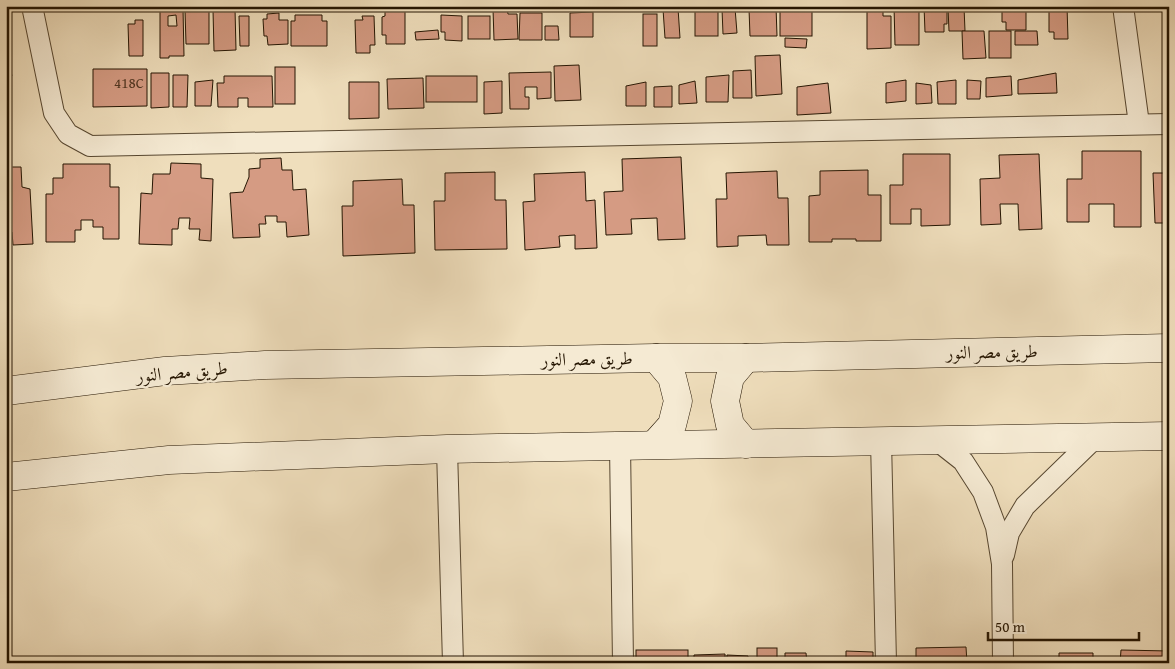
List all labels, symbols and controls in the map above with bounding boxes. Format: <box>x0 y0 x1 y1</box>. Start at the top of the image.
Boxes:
house number: 418C <box>114 72 144 93</box>
street label: طريق مصر النور <box>944 337 1038 366</box>
street label: طريق مصر النور <box>539 344 633 373</box>
street label: طريق مصر النور <box>133 354 229 389</box>
scale bar <box>988 609 1139 641</box>
text: 50 m <box>995 616 1026 637</box>

